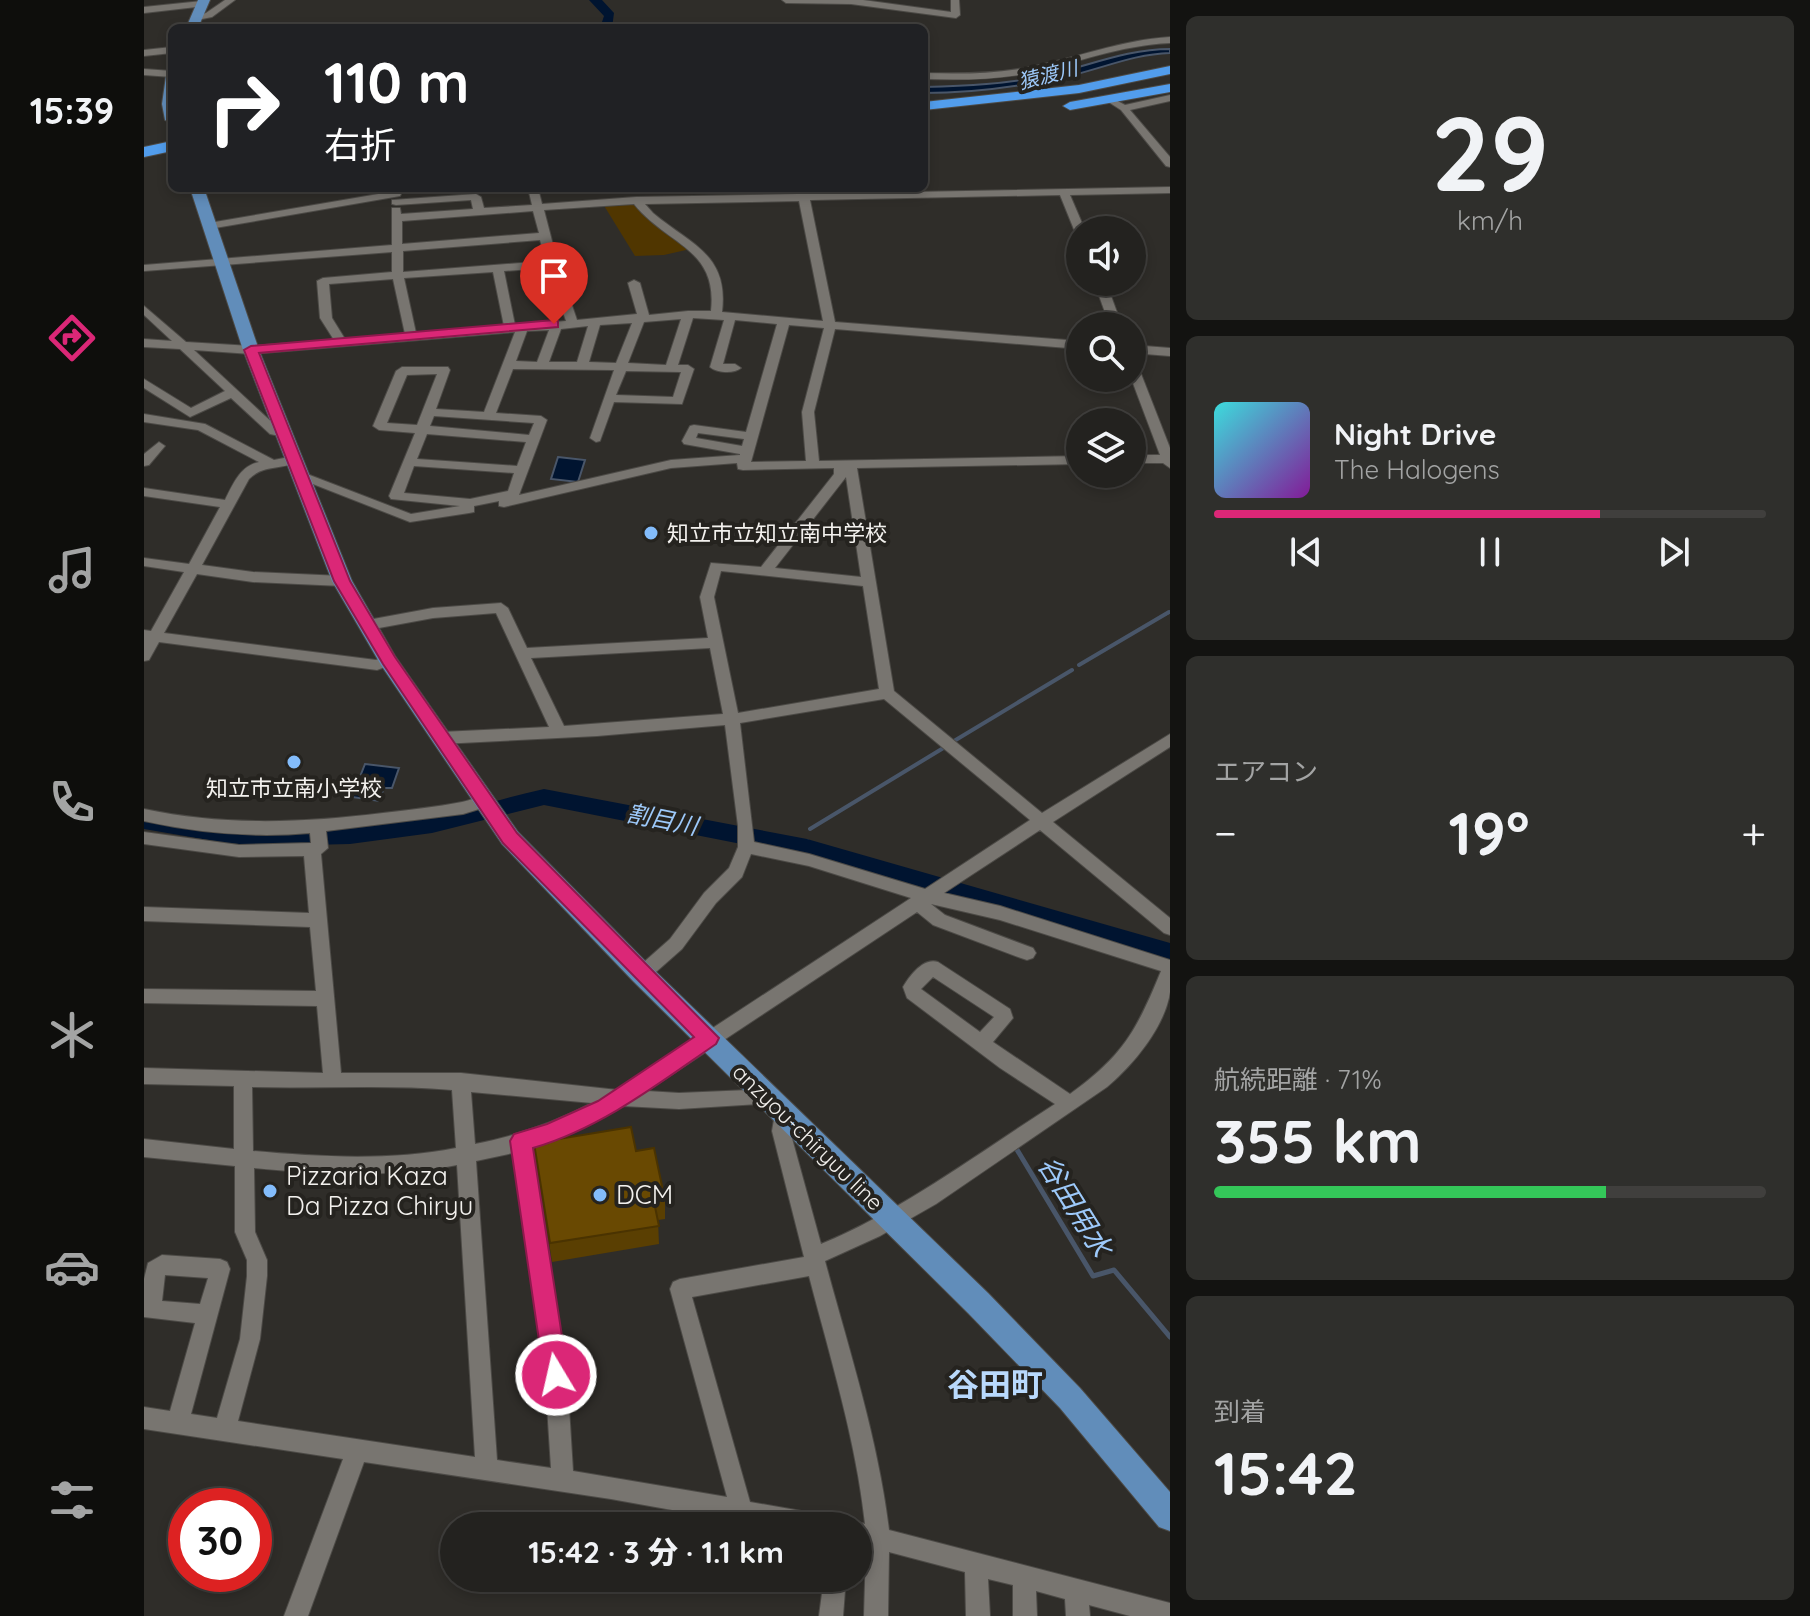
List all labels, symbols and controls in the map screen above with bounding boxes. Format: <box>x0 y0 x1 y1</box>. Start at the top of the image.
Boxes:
text: 110 m <box>324 47 469 117</box>
water label: 猿渡川 <box>1016 55 1082 94</box>
icon: right <box>192 56 296 160</box>
text: 29 <box>1431 87 1549 217</box>
text: 15:39 <box>30 88 114 133</box>
text: 右折 <box>324 122 396 167</box>
text: km/h <box>1457 204 1523 237</box>
map controls <box>1066 216 1146 488</box>
button: sound <box>1066 216 1146 296</box>
pin <box>520 242 588 324</box>
icon: arrive <box>532 254 576 298</box>
icon: directions <box>44 310 100 366</box>
button: search <box>1066 312 1146 392</box>
button: layers <box>1066 408 1146 488</box>
text: Night Drive <box>1334 415 1496 453</box>
text: The Halogens <box>1334 453 1500 486</box>
place label: 知立市立知立南中学校 <box>667 519 887 547</box>
marker: 知立市立知立南中学校 <box>642 524 660 542</box>
icon: previous <box>1284 530 1328 574</box>
icon: pause <box>1468 530 1512 574</box>
icon: next <box>1652 530 1696 574</box>
icon: music <box>44 542 100 598</box>
marker: 知立市立南小学校 <box>285 753 303 771</box>
text: エアコン <box>1214 755 1318 788</box>
icon: phone <box>44 774 100 830</box>
place label: 知立市立南小学校 <box>206 774 382 802</box>
text: 19° <box>1449 795 1530 870</box>
water label: 割目川 <box>624 797 703 841</box>
text: − <box>1214 805 1237 860</box>
text: + <box>1741 805 1766 860</box>
icon: climate <box>44 1007 100 1063</box>
street label: anzyou-chiryuu line <box>727 1058 889 1216</box>
text: 航続距離 · 71% <box>1214 1063 1382 1096</box>
text: 355 km <box>1214 1103 1422 1178</box>
water label: 谷田用水 <box>1031 1149 1122 1265</box>
place label: Pizzaria Kaza Da Pizza Chiryu <box>286 1159 473 1222</box>
place label: DCM <box>616 1178 673 1211</box>
marker: Pizzaria Kaza Da Pizza Chiryu <box>261 1182 279 1200</box>
marker: DCM <box>591 1186 609 1204</box>
icon: car <box>44 1239 100 1295</box>
position arrow <box>514 1333 598 1417</box>
district label: 谷田町 <box>947 1364 1043 1404</box>
text: 到着 <box>1214 1395 1266 1428</box>
text: 15:42 <box>1214 1435 1358 1510</box>
icon: filters <box>44 1472 100 1528</box>
speed limit sign: 30 <box>168 1488 272 1592</box>
text: 15:42 · 3 分 · 1.1 km <box>528 1533 784 1571</box>

